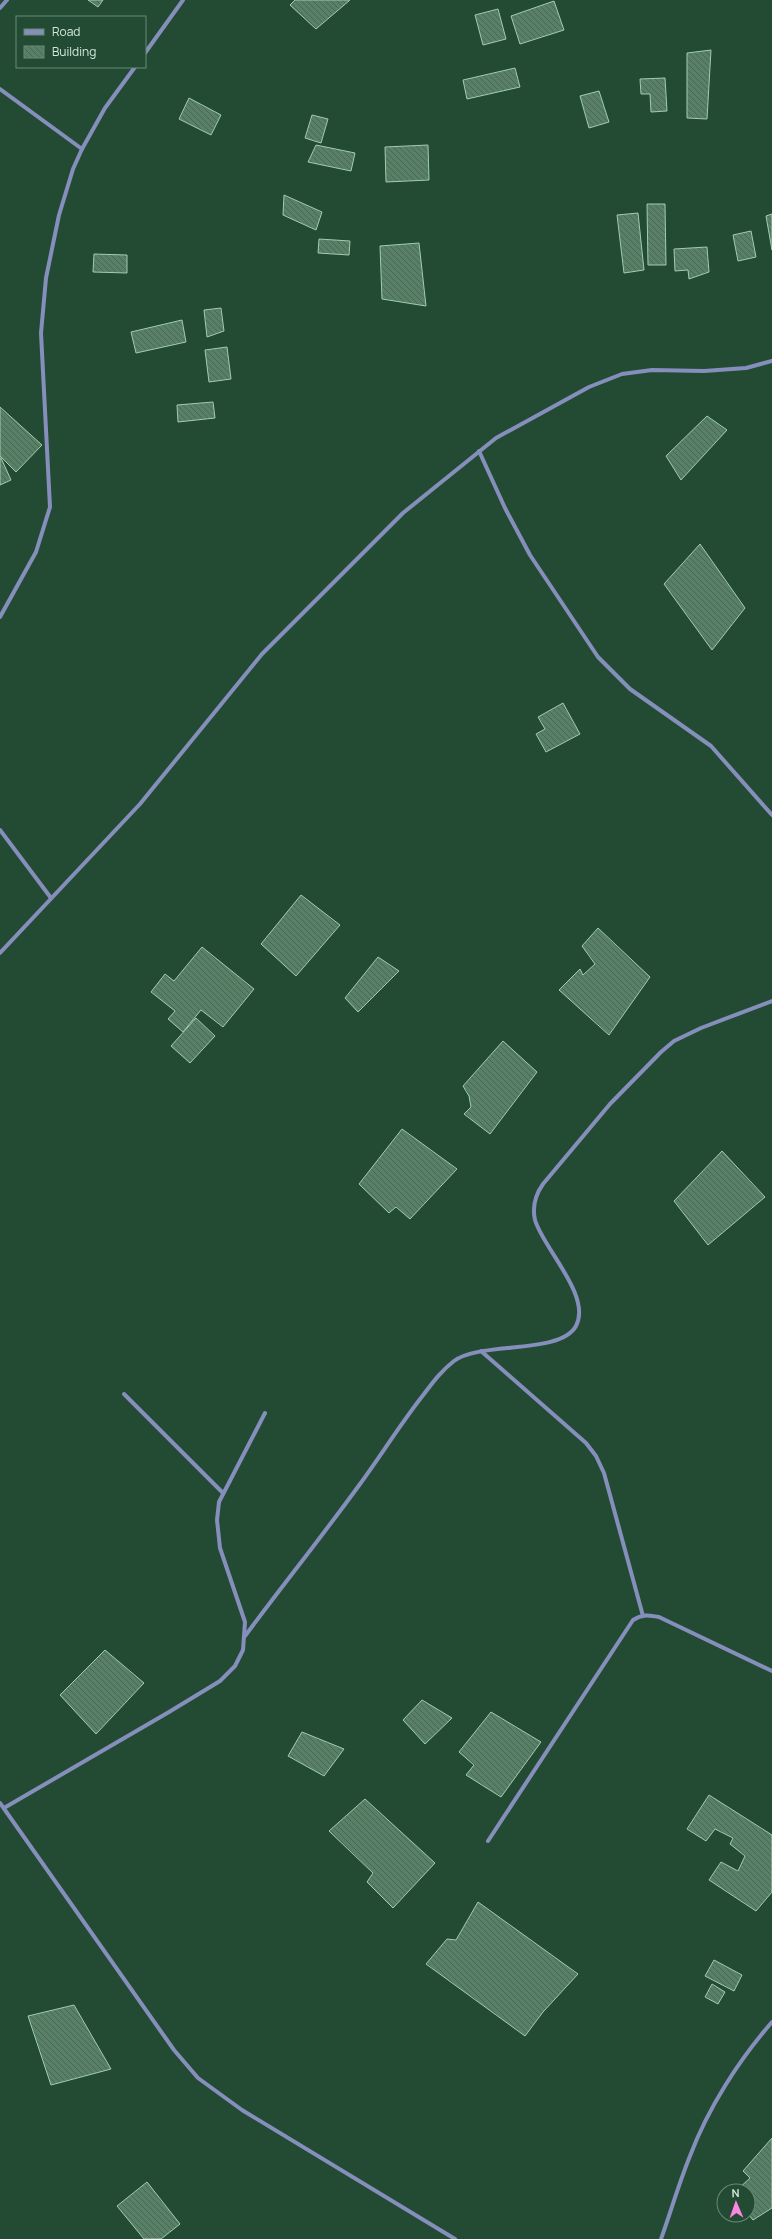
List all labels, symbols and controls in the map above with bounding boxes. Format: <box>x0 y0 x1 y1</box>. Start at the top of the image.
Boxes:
legend <box>16 16 146 68</box>
text: Road <box>52 23 80 40</box>
text: Building <box>52 43 96 60</box>
north arrow <box>716 2183 756 2223</box>
text: N <box>731 2185 740 2200</box>

